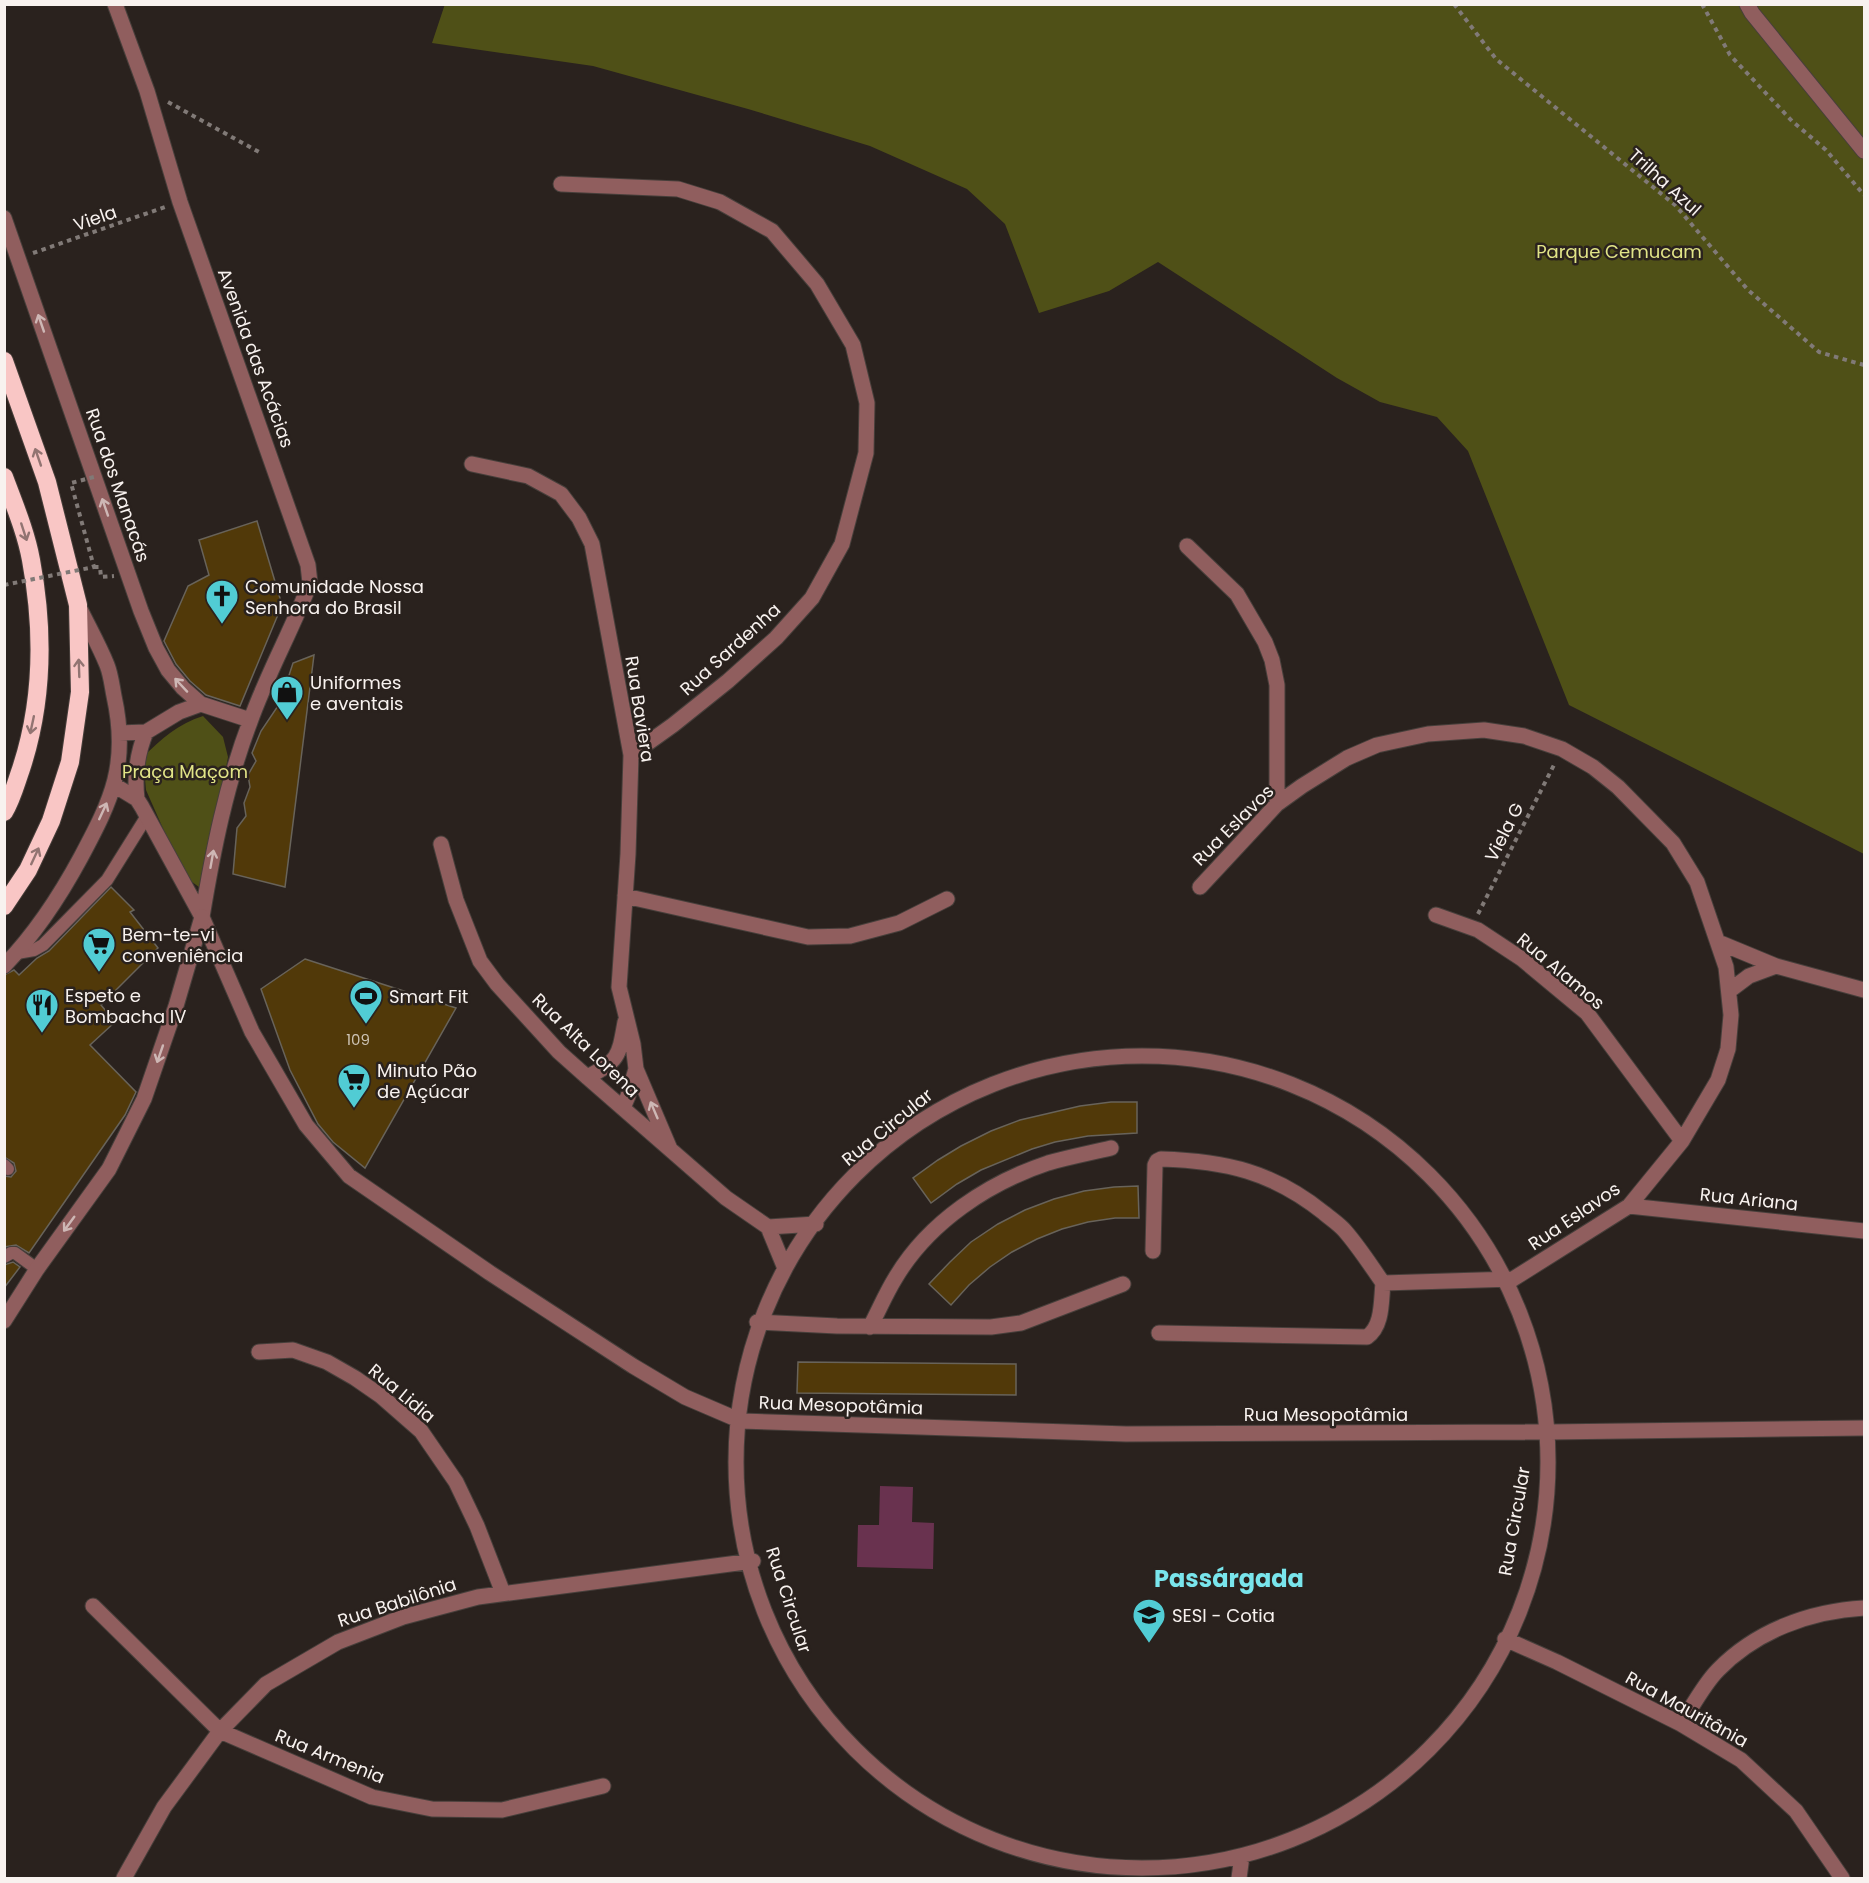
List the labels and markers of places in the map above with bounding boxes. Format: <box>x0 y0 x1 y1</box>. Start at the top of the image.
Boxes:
place label: Comunidade Nossa Senhora do Brasil <box>245 574 424 620</box>
church icon: Comunidade Nossa Senhora do Brasil <box>204 578 240 625</box>
place label: Uniformes e aventais <box>310 670 403 716</box>
shop icon: Uniformes e aventais <box>269 674 305 721</box>
place label: Bem-te-vi conveniência <box>122 922 243 968</box>
supermarket icon: Bem-te-vi conveniência <box>81 926 117 973</box>
sports icon: Smart Fit <box>348 978 384 1025</box>
place label: Espeto e Bombacha IV <box>65 983 186 1029</box>
place label: Smart Fit <box>389 984 468 1009</box>
restaurant icon: Espeto e Bombacha IV <box>24 987 60 1034</box>
place label: Minuto Pão de Açúcar <box>377 1058 477 1104</box>
supermarket icon: Minuto Pão de Açúcar <box>336 1062 372 1109</box>
school or university icon: SESI - Cotia <box>1131 1597 1167 1644</box>
place label: SESI - Cotia <box>1172 1603 1275 1628</box>

